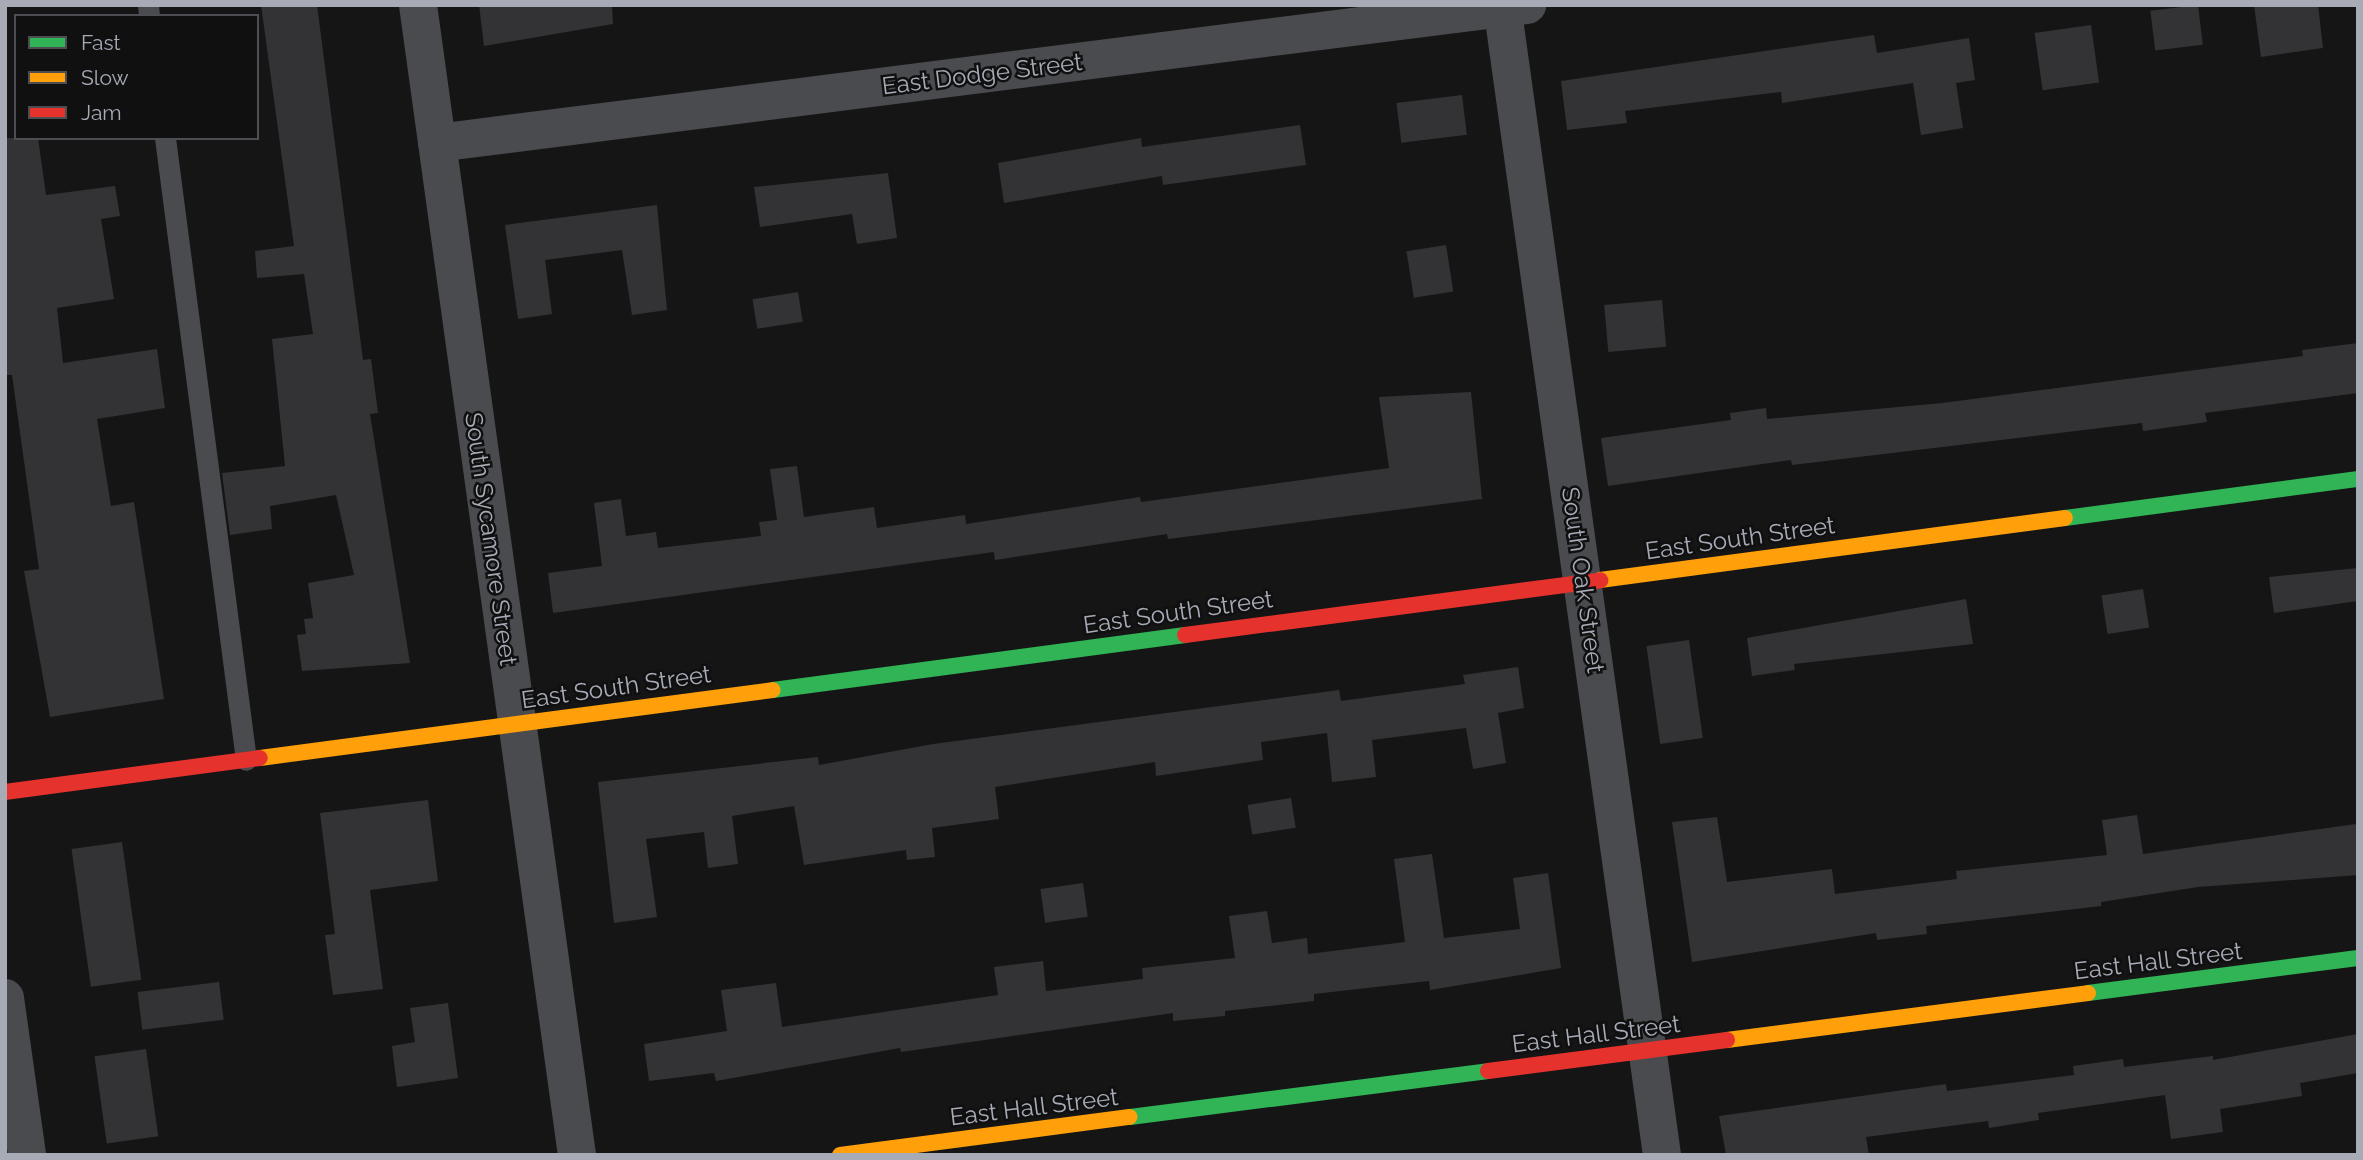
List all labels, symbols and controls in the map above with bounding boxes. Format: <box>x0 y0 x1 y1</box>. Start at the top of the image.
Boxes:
legend <box>14 14 259 140</box>
text: Fast <box>81 30 121 55</box>
street label: East Dodge Street <box>880 47 1084 101</box>
text: Slow <box>81 65 129 90</box>
text: Jam <box>81 100 122 125</box>
street label: South Sycamore Street <box>459 411 523 667</box>
street label: South Oak Street <box>1556 485 1610 675</box>
street label: East South Street <box>1643 510 1837 566</box>
street label: East South Street <box>1081 584 1275 640</box>
street label: East South Street <box>519 659 713 715</box>
street label: East Hall Street <box>2072 936 2244 986</box>
street label: East Hall Street <box>1510 1009 1682 1059</box>
street label: East Hall Street <box>948 1082 1120 1132</box>

